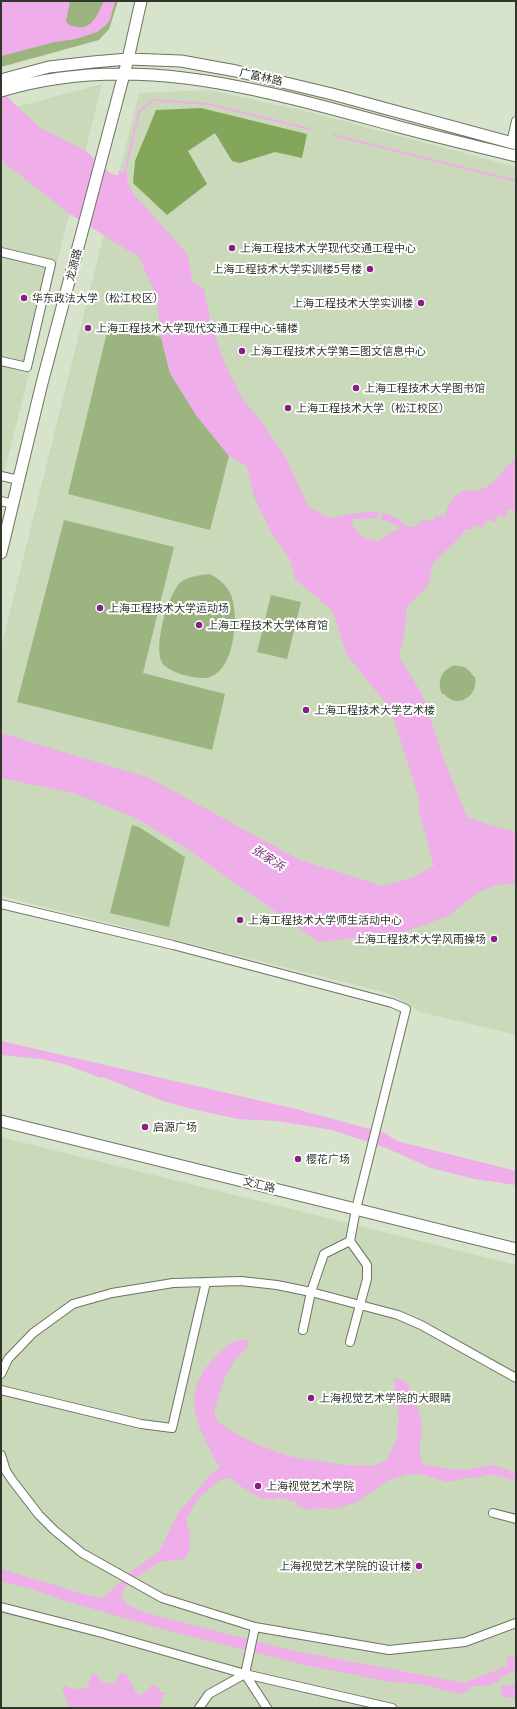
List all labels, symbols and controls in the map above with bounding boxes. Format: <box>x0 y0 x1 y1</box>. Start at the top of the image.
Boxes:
street label: 广富林路 <box>238 66 284 88</box>
place label: 上海工程技术大学现代交通工程中心 <box>240 241 416 255</box>
marker: 上海工程技术大学现代交通工程中心 <box>227 243 237 253</box>
street label: 龙源路 <box>63 247 85 283</box>
place label: 上海工程技术大学实训楼5号楼 <box>213 262 362 276</box>
marker: 上海工程技术大学实训楼5号楼 <box>365 264 375 274</box>
place label: 华东政法大学（松江校区） <box>32 291 164 305</box>
marker: 华东政法大学（松江校区） <box>19 293 29 303</box>
place label: 上海工程技术大学实训楼 <box>292 296 413 310</box>
marker: 上海工程技术大学实训楼 <box>416 298 426 308</box>
place label: 上海工程技术大学现代交通工程中心-辅楼 <box>96 321 298 335</box>
marker: 上海工程技术大学现代交通工程中心-辅楼 <box>83 323 93 333</box>
place label: 上海工程技术大学第二图文信息中心 <box>250 344 426 358</box>
marker: 上海工程技术大学第二图文信息中心 <box>237 346 247 356</box>
place label: 上海工程技术大学图书馆 <box>364 381 485 395</box>
marker: 上海工程技术大学图书馆 <box>351 383 361 393</box>
place label: 上海工程技术大学（松江校区） <box>296 401 450 415</box>
marker: 上海工程技术大学（松江校区） <box>283 403 293 413</box>
place label: 上海工程技术大学运动场 <box>108 601 229 615</box>
marker: 上海工程技术大学运动场 <box>95 603 105 613</box>
place label: 上海工程技术大学体育馆 <box>207 618 328 632</box>
marker: 上海工程技术大学体育馆 <box>194 620 204 630</box>
place label: 上海工程技术大学艺术楼 <box>314 703 435 717</box>
marker: 上海工程技术大学艺术楼 <box>301 705 311 715</box>
water label: 张家浜 <box>249 842 287 874</box>
place label: 上海工程技术大学师生活动中心 <box>248 913 402 927</box>
marker: 上海工程技术大学师生活动中心 <box>235 915 245 925</box>
place label: 上海工程技术大学风雨操场 <box>354 932 486 946</box>
marker: 上海工程技术大学风雨操场 <box>489 934 499 944</box>
place label: 启源广场 <box>153 1120 197 1134</box>
marker: 启源广场 <box>140 1122 150 1132</box>
place label: 樱花广场 <box>306 1152 350 1166</box>
marker: 樱花广场 <box>293 1154 303 1164</box>
street label: 文汇路 <box>241 1175 277 1195</box>
place label: 上海视觉艺术学院的大眼睛 <box>319 1391 451 1405</box>
marker: 上海视觉艺术学院的大眼睛 <box>306 1393 316 1403</box>
place label: 上海视觉艺术学院 <box>266 1479 354 1493</box>
marker: 上海视觉艺术学院 <box>253 1481 263 1491</box>
place label: 上海视觉艺术学院的设计楼 <box>279 1559 411 1573</box>
marker: 上海视觉艺术学院的设计楼 <box>414 1561 424 1571</box>

